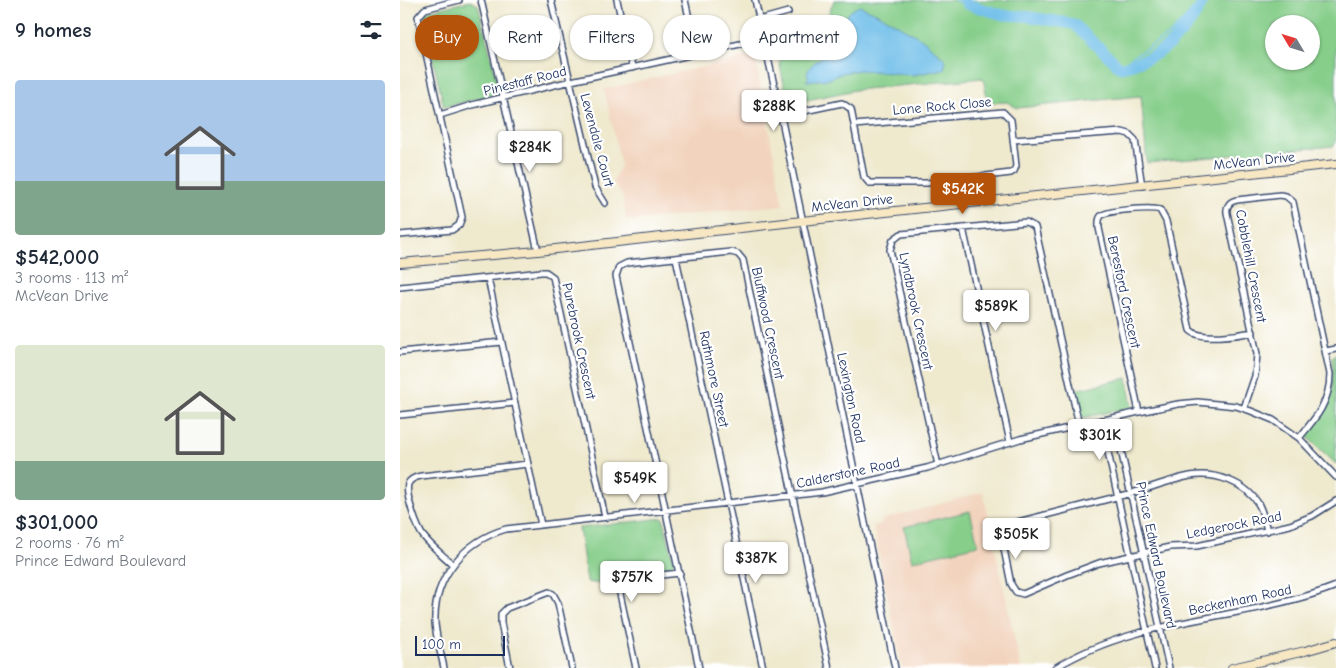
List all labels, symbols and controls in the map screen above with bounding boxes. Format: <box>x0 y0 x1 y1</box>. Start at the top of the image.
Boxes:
chip: Buy <box>415 15 479 60</box>
chip: Rent <box>489 15 560 60</box>
chip: Filters <box>570 15 653 60</box>
chip: New <box>663 15 730 60</box>
chip: Apartment <box>740 15 857 60</box>
north arrow <box>1265 15 1320 70</box>
map controls <box>1265 15 1320 70</box>
icon: filters <box>357 16 385 44</box>
text: 9 homes <box>15 18 91 42</box>
street label: Pinestaff Road <box>482 62 568 100</box>
pin: $288K <box>739 90 809 132</box>
street label: Levendale Court <box>576 91 618 190</box>
street label: Lone Rock Close <box>892 93 992 119</box>
text: $288K <box>753 97 796 115</box>
icon: home <box>155 113 245 203</box>
pin: $284K <box>495 130 565 173</box>
text: $284K <box>509 138 551 156</box>
street label: McVean Drive <box>1212 148 1296 174</box>
pin: $542K <box>928 172 998 215</box>
text: $542K <box>942 180 984 198</box>
street label: McVean Drive <box>810 190 894 216</box>
street label: Cobblehill Crescent <box>1232 208 1270 325</box>
street label: Beresford Crescent <box>1104 234 1144 351</box>
text: $542,000 <box>15 245 99 269</box>
street label: Lyndbrook Crescent <box>895 251 937 372</box>
street label: Bluffwood Crescent <box>748 266 788 381</box>
text: 3 rooms · 113 m² <box>15 269 128 287</box>
street label: Purebrook Crescent <box>558 281 600 402</box>
text: McVean Drive <box>15 287 109 305</box>
pin: $589K <box>961 290 1031 332</box>
text: $589K <box>974 297 1018 315</box>
street label: Rathmore Street <box>696 329 733 430</box>
street label: Lexington Road <box>833 351 869 445</box>
icon: home <box>155 378 245 468</box>
pin: $301K <box>1065 418 1135 461</box>
text: $301K <box>1079 426 1121 444</box>
street label: Calderstone Road <box>795 454 901 492</box>
pin: $549K <box>600 462 670 504</box>
text: $549K <box>613 469 657 487</box>
street label: Prince Edward Boulevard <box>1132 480 1180 630</box>
street label: Ledgerock Road <box>1185 507 1283 543</box>
text: $301,000 <box>15 510 98 534</box>
pin: $505K <box>981 518 1051 560</box>
text: $505K <box>994 525 1038 543</box>
text: 2 rooms · 76 m² <box>15 534 124 552</box>
pin: $387K <box>721 542 791 584</box>
text: $387K <box>735 549 777 567</box>
text: Prince Edward Boulevard <box>15 552 186 570</box>
pin: $757K <box>597 560 667 603</box>
text: $757K <box>611 568 653 586</box>
street label: Beckenham Road <box>1187 581 1293 619</box>
scale bar <box>415 633 505 656</box>
text: 100 m <box>422 636 461 653</box>

